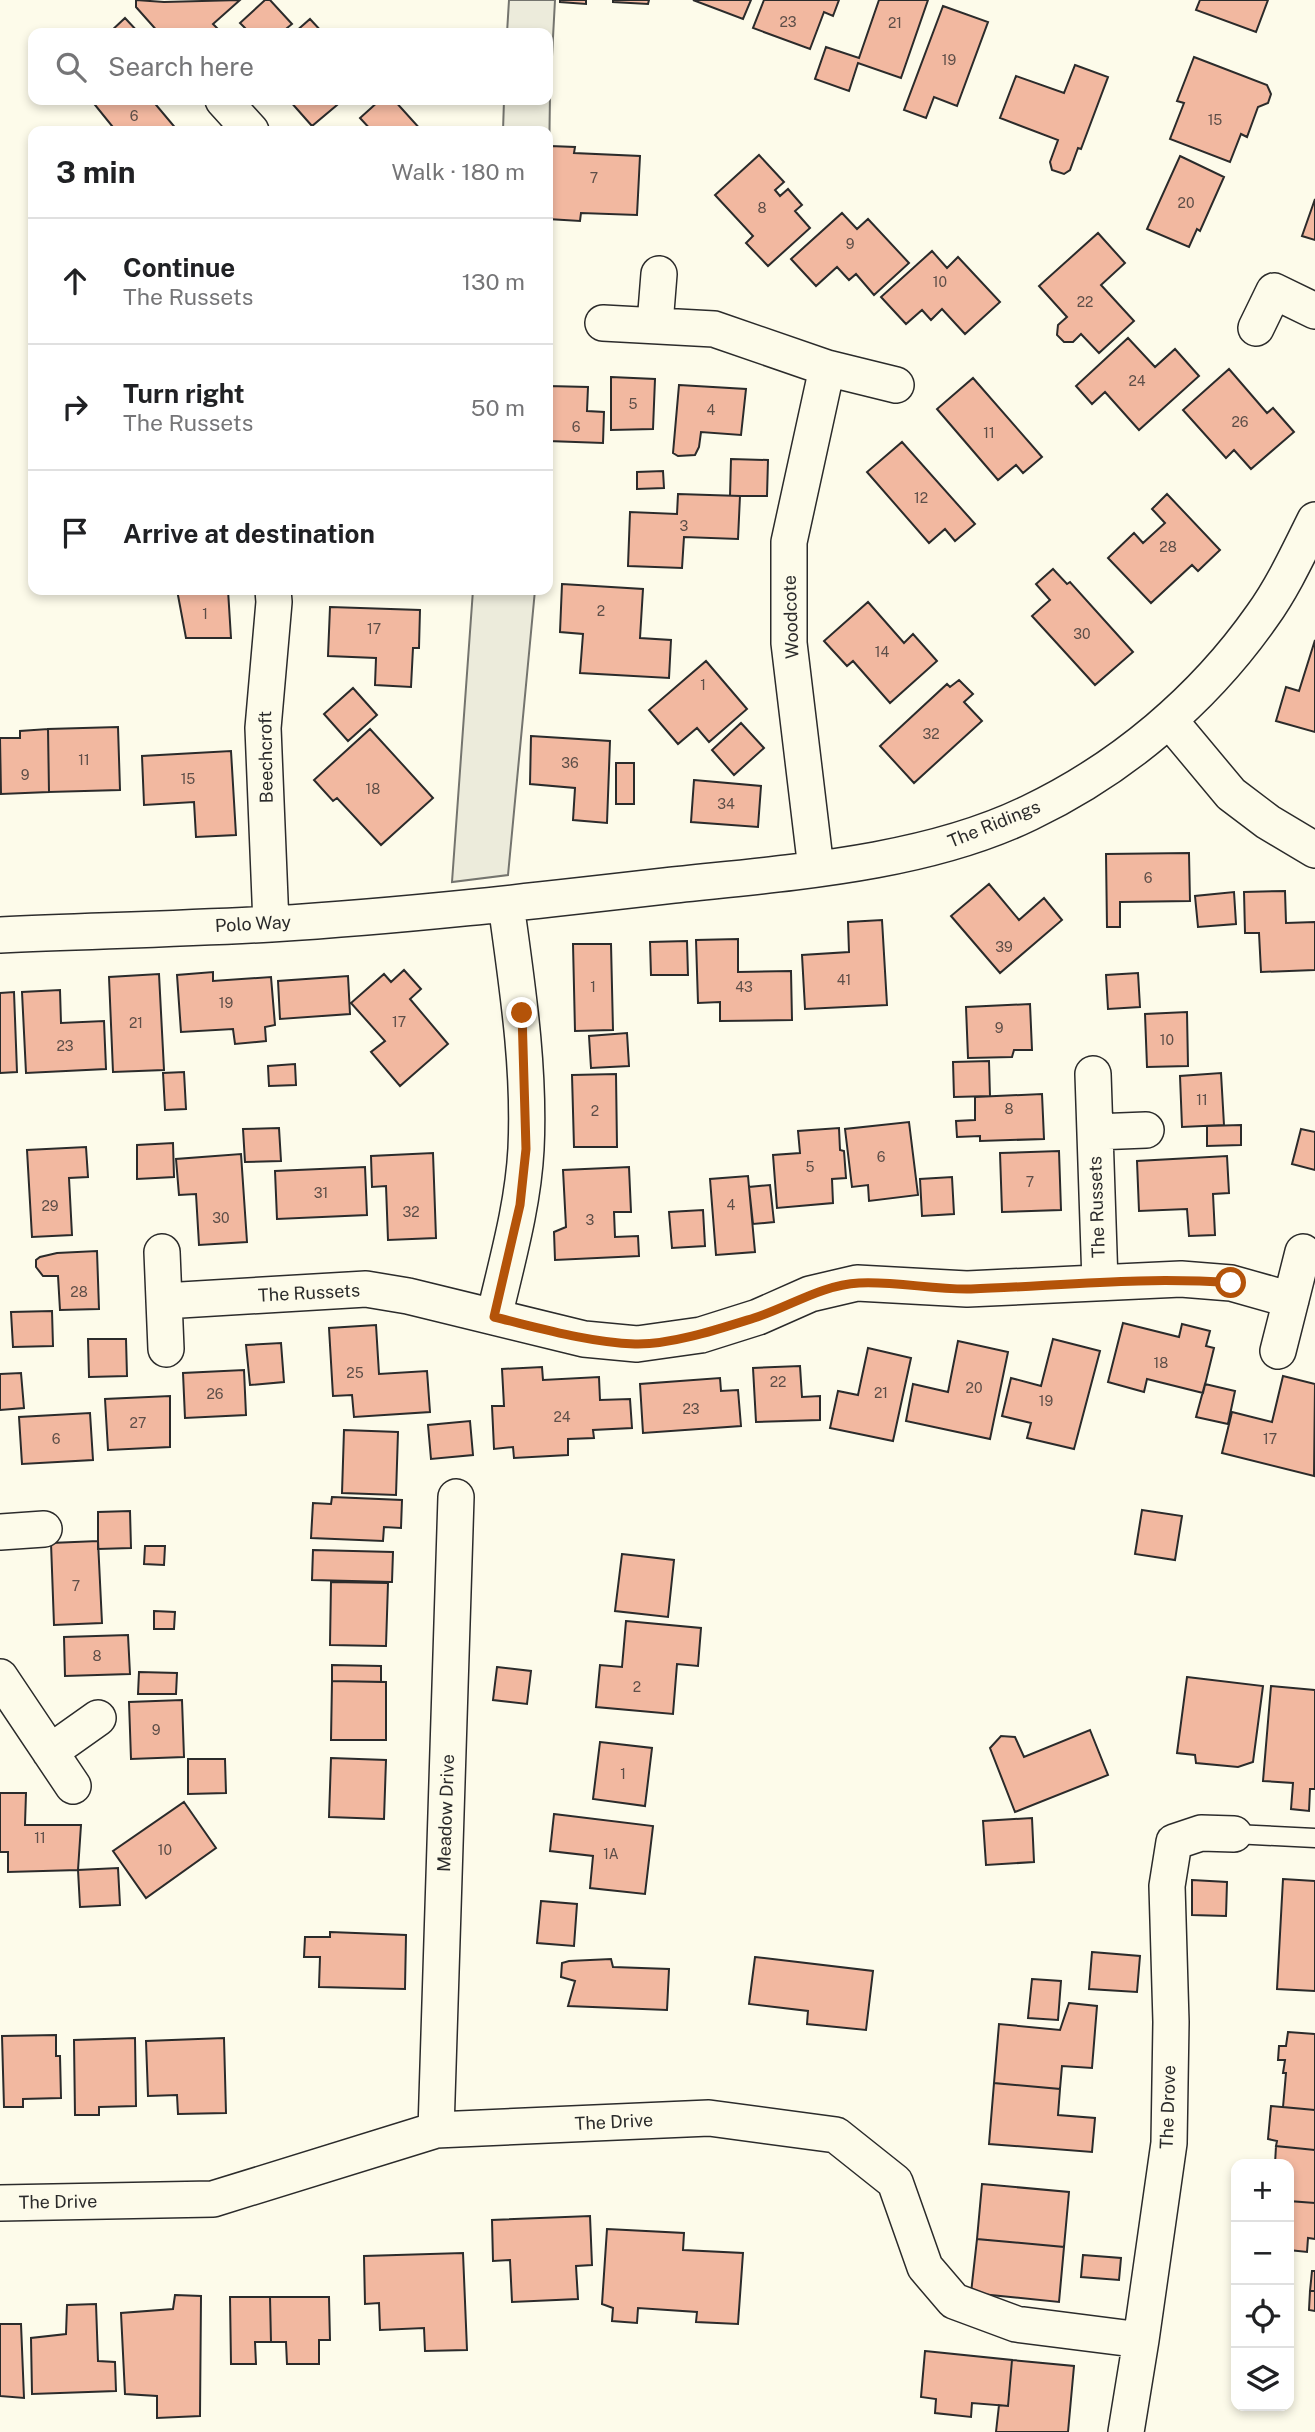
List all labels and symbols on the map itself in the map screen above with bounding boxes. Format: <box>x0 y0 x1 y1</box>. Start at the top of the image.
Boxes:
house number: 23 <box>779 14 797 30</box>
house number: 21 <box>888 15 902 31</box>
house number: 19 <box>942 52 956 68</box>
house number: 6 <box>130 108 139 124</box>
house number: 15 <box>1208 112 1222 128</box>
house number: 7 <box>590 170 598 186</box>
house number: 20 <box>1178 195 1194 211</box>
house number: 8 <box>757 200 767 216</box>
house number: 9 <box>846 236 855 252</box>
house number: 10 <box>933 274 947 290</box>
house number: 22 <box>1077 294 1093 310</box>
house number: 24 <box>1128 373 1146 389</box>
house number: 5 <box>629 396 638 412</box>
house number: 4 <box>707 402 716 418</box>
house number: 26 <box>1231 414 1249 430</box>
house number: 6 <box>572 419 581 435</box>
house number: 11 <box>983 425 995 441</box>
house number: 12 <box>914 490 928 506</box>
house number: 3 <box>680 518 689 534</box>
house number: 28 <box>1159 539 1177 555</box>
street label: Woodcote <box>779 575 802 659</box>
house number: 2 <box>597 603 605 619</box>
house number: 1 <box>202 606 208 622</box>
house number: 17 <box>367 621 381 637</box>
house number: 30 <box>1073 626 1091 642</box>
house number: 14 <box>875 644 889 660</box>
house number: 1 <box>700 677 706 693</box>
street label: Beechcroft <box>254 711 277 803</box>
house number: 32 <box>922 726 940 742</box>
house number: 11 <box>78 752 90 768</box>
house number: 36 <box>561 755 579 771</box>
house number: 9 <box>21 767 30 783</box>
house number: 15 <box>181 771 195 787</box>
house number: 18 <box>366 781 380 797</box>
street label: The Ridings <box>945 795 1043 852</box>
house number: 34 <box>717 796 735 812</box>
house number: 6 <box>1144 870 1153 886</box>
street label: Polo Way <box>214 911 292 936</box>
house number: 39 <box>995 939 1013 955</box>
house number: 41 <box>837 972 851 988</box>
house number: 1 <box>590 979 596 995</box>
house number: 43 <box>735 979 753 995</box>
house number: 19 <box>219 995 233 1011</box>
route end <box>506 997 537 1028</box>
house number: 17 <box>392 1014 406 1030</box>
house number: 21 <box>129 1015 143 1031</box>
house number: 9 <box>995 1020 1004 1036</box>
house number: 10 <box>1160 1032 1174 1048</box>
house number: 23 <box>56 1038 74 1054</box>
house number: 11 <box>1196 1092 1208 1108</box>
house number: 8 <box>1004 1101 1014 1117</box>
house number: 2 <box>591 1103 599 1119</box>
house number: 6 <box>877 1149 886 1165</box>
street label: The Russets <box>1084 1156 1109 1258</box>
house number: 5 <box>806 1159 815 1175</box>
house number: 7 <box>1026 1174 1034 1190</box>
house number: 31 <box>314 1185 328 1201</box>
house number: 4 <box>727 1197 736 1213</box>
house number: 29 <box>41 1198 59 1214</box>
house number: 32 <box>402 1204 420 1220</box>
house number: 30 <box>212 1210 230 1226</box>
house number: 3 <box>586 1212 595 1228</box>
route start <box>1215 1267 1246 1298</box>
street label: The Russets <box>257 1279 360 1306</box>
house number: 28 <box>70 1284 88 1300</box>
house number: 18 <box>1154 1355 1168 1371</box>
house number: 25 <box>346 1365 364 1381</box>
house number: 22 <box>770 1374 786 1390</box>
house number: 20 <box>966 1380 982 1396</box>
house number: 21 <box>874 1385 888 1401</box>
house number: 26 <box>206 1386 224 1402</box>
house number: 19 <box>1039 1393 1053 1409</box>
house number: 23 <box>682 1401 700 1417</box>
house number: 24 <box>553 1409 571 1425</box>
house number: 27 <box>130 1415 146 1431</box>
house number: 6 <box>52 1431 61 1447</box>
house number: 17 <box>1263 1431 1277 1447</box>
house number: 7 <box>72 1578 80 1594</box>
house number: 8 <box>92 1648 102 1664</box>
house number: 2 <box>633 1679 641 1695</box>
house number: 9 <box>152 1722 161 1738</box>
street label: Meadow Drive <box>433 1754 458 1872</box>
house number: 1 <box>620 1766 626 1782</box>
house number: 11 <box>34 1830 46 1846</box>
house number: 10 <box>158 1842 172 1858</box>
house number: 1A <box>603 1846 619 1862</box>
street label: The Drove <box>1156 2065 1179 2149</box>
street label: The Drive <box>574 2109 654 2134</box>
street label: The Drive <box>19 2190 97 2213</box>

